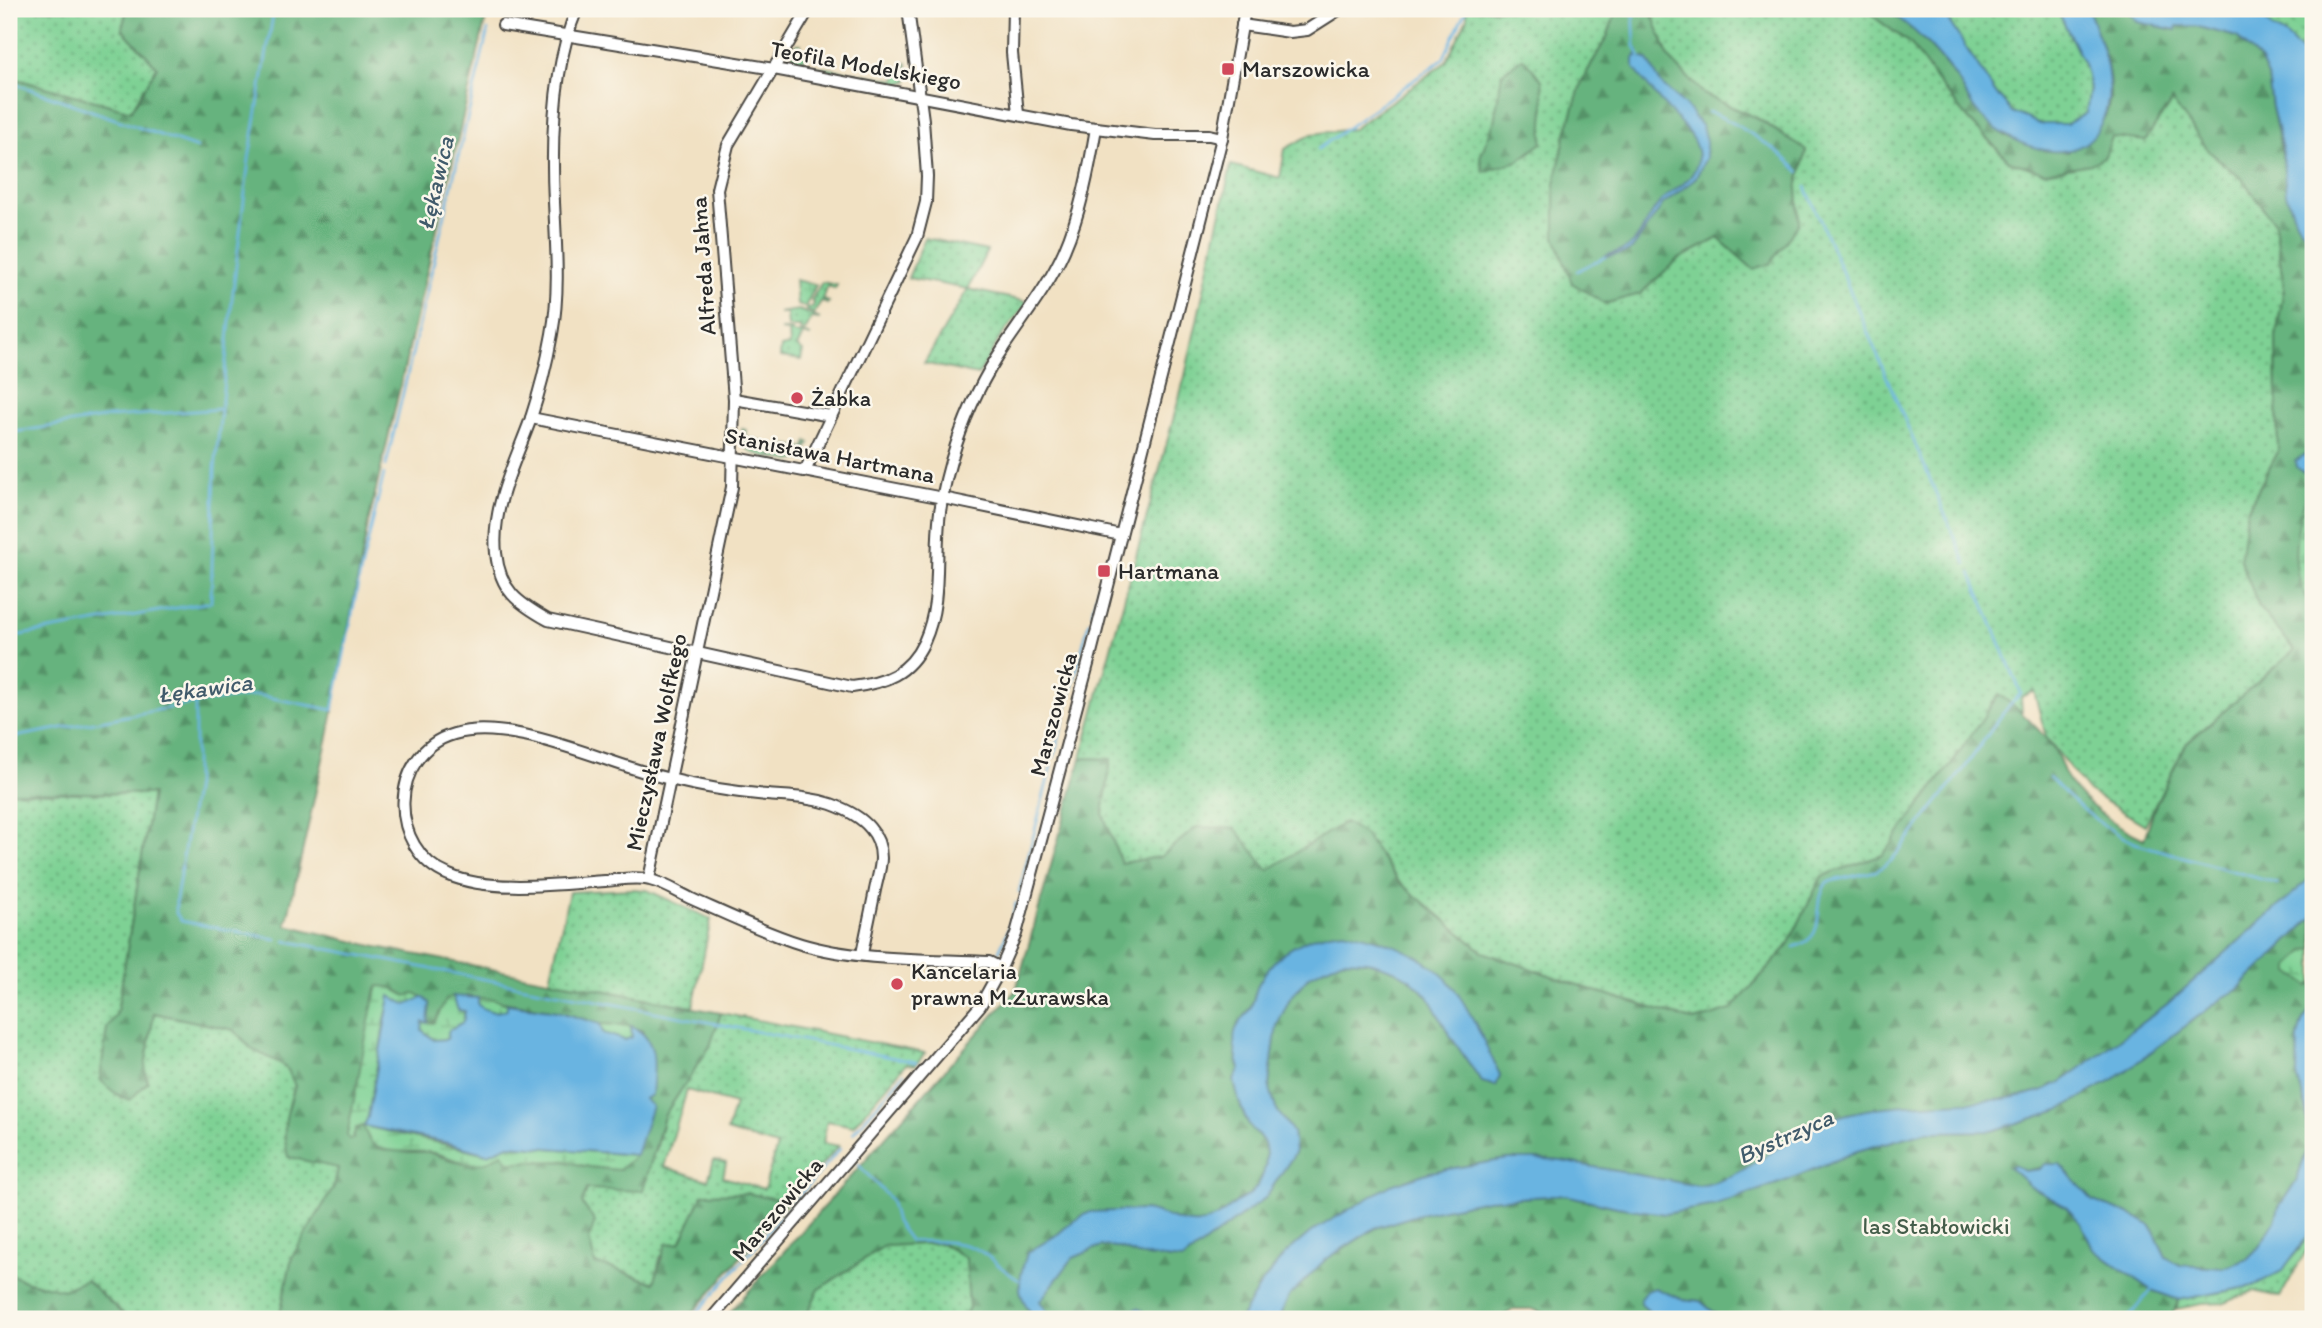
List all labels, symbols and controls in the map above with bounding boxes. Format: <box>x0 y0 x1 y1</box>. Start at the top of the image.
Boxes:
street label: Teofila Modelskiego <box>768 34 964 96</box>
place label: Marszowicka <box>1242 55 1370 83</box>
marker: Marszowicka <box>1220 61 1236 77</box>
water label: Łękawica <box>410 133 460 233</box>
street label: Alfreda Jahna <box>684 196 722 336</box>
place label: Żabka <box>811 384 871 412</box>
marker: Żabka <box>789 390 805 406</box>
street label: Stanisława Hartmana <box>723 421 937 489</box>
place label: Hartmana <box>1118 557 1219 585</box>
marker: Hartmana <box>1096 563 1112 579</box>
street label: Mieczysława Wolfkego <box>619 631 693 853</box>
street label: Marszowicka <box>1023 649 1083 779</box>
water label: Łękawica <box>156 667 255 709</box>
place label: Kancelaria prawna M.Zurawska <box>911 957 1109 1011</box>
marker: Kancelaria prawna M.Zurawska <box>889 976 905 992</box>
water label: Bystrzyca <box>1733 1102 1838 1170</box>
street label: Marszowicka <box>725 1151 829 1267</box>
park label: las Stabłowicki <box>1862 1212 2010 1240</box>

